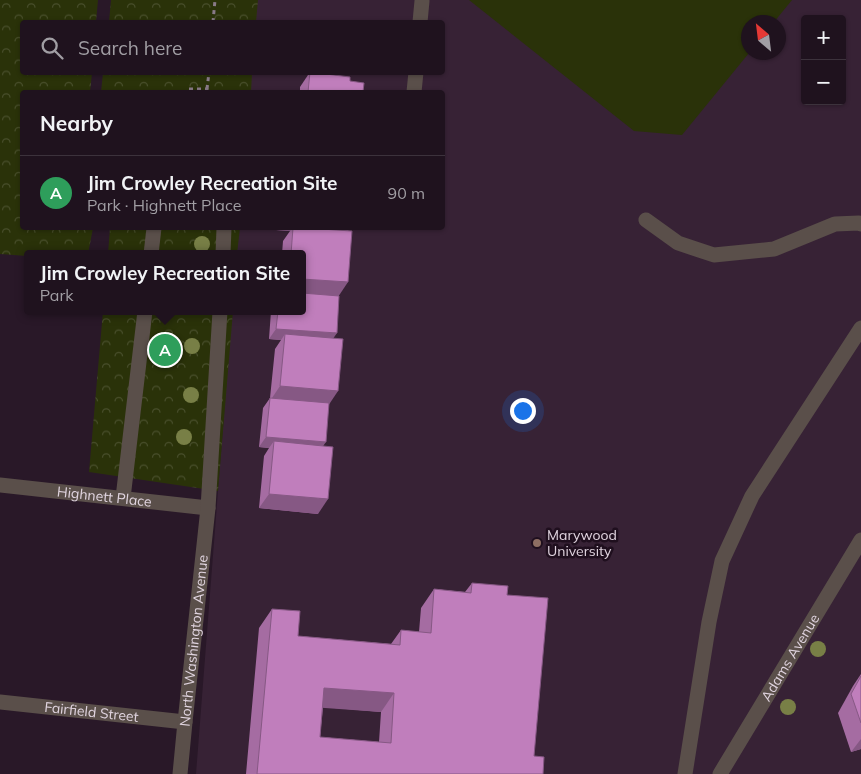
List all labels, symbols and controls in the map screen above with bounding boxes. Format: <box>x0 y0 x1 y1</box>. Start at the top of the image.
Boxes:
north arrow <box>741 15 786 60</box>
map controls <box>801 15 846 105</box>
button: + <box>801 15 846 60</box>
search box <box>20 20 445 75</box>
icon: search <box>38 34 66 62</box>
text: Search here <box>78 36 182 60</box>
button: − <box>801 60 846 105</box>
text: Nearby <box>40 110 113 136</box>
text: Jim Crowley Recreation Site <box>87 171 337 195</box>
text: A <box>50 183 62 203</box>
text: 90 m <box>388 183 425 203</box>
text: Park · Highnett Place <box>87 195 241 215</box>
popup <box>24 250 306 315</box>
text: Jim Crowley Recreation Site <box>40 261 290 285</box>
text: Park <box>40 285 73 305</box>
pin: A <box>149 331 181 369</box>
your location <box>510 398 536 424</box>
street label: Highnett Place <box>56 482 153 511</box>
place label: Marywood University <box>547 526 617 560</box>
marker: Marywood University <box>531 537 543 549</box>
street label: North Washington Avenue <box>176 554 212 727</box>
street label: Adams Avenue <box>757 611 823 704</box>
street label: Fairfield Street <box>43 698 140 726</box>

